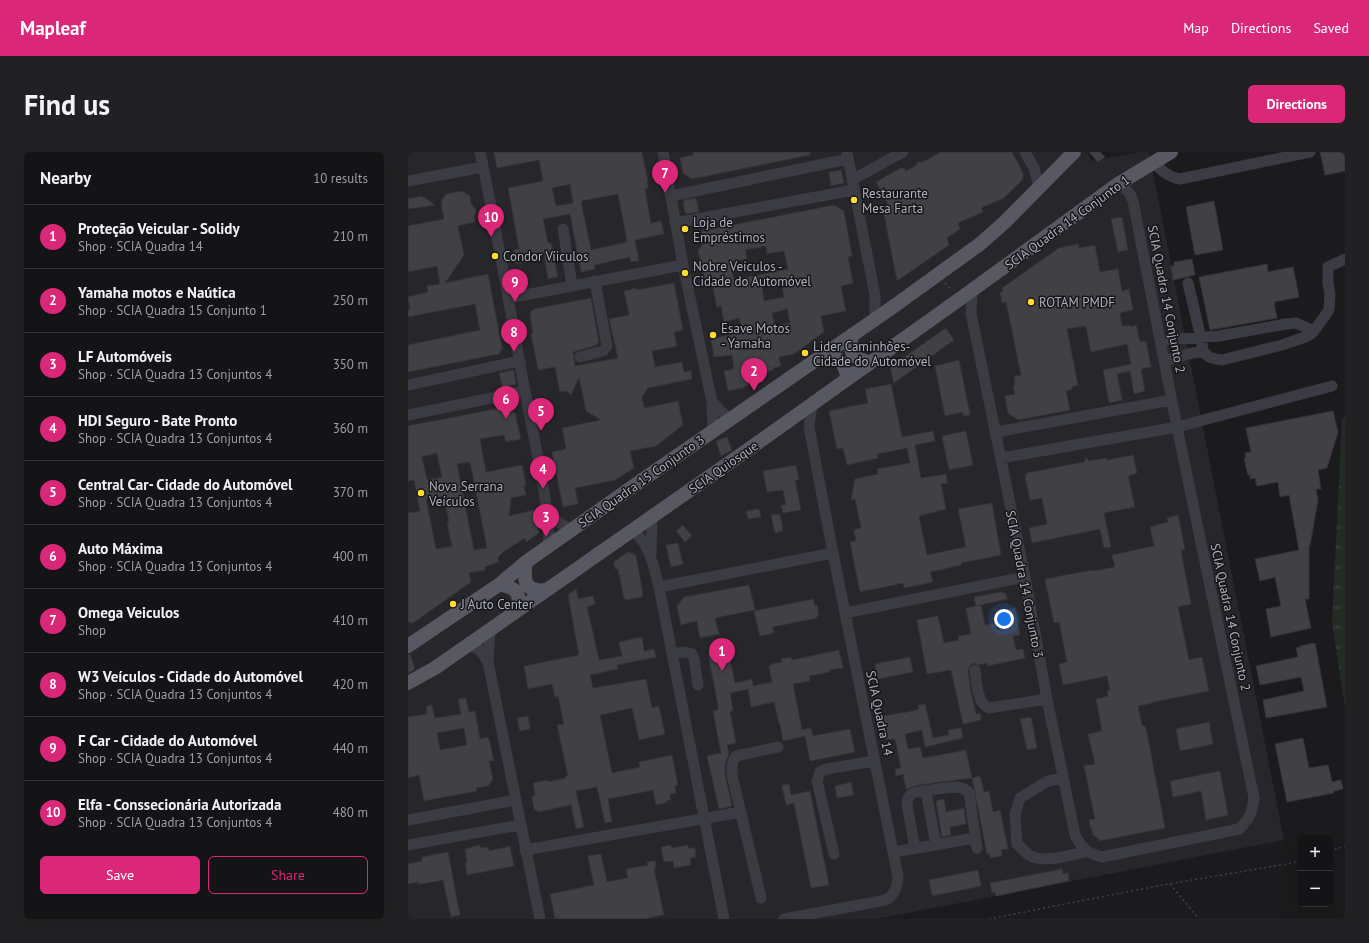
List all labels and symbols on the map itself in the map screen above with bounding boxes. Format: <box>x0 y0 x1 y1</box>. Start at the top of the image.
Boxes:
pin: 7 <box>652 160 678 193</box>
street label: SCIA Quadra 14 Conjunto 1 <box>1001 171 1133 273</box>
place label: Restaurante Mesa Farta <box>862 185 928 217</box>
marker: Restaurante Mesa Farta <box>849 195 859 205</box>
pin: 10 <box>478 204 504 237</box>
place label: Loja de Empréstimos <box>693 214 765 246</box>
marker: Loja de Empréstimos <box>680 224 690 234</box>
street label: SCIA Quadra 14 Conjunto 2 <box>1144 224 1189 375</box>
place label: Condor Víiculos <box>503 248 588 265</box>
marker: Condor Víiculos <box>490 251 500 261</box>
place label: Nobre Veículos - Cidade do Automóvel <box>693 258 811 290</box>
marker: Nobre Veículos - Cidade do Automóvel <box>680 268 690 278</box>
pin: 9 <box>502 269 528 302</box>
place label: ROTAM PMDF <box>1039 294 1115 311</box>
marker: ROTAM PMDF <box>1026 297 1036 307</box>
pin: 8 <box>501 319 527 352</box>
place label: Esave Motos - Yamaha <box>721 320 790 352</box>
marker: Esave Motos - Yamaha <box>708 330 718 340</box>
place label: Lider Caminhões- Cidade do Automóvel <box>813 338 931 370</box>
marker: Lider Caminhões- Cidade do Automóvel <box>800 348 810 358</box>
pin: 2 <box>741 358 767 391</box>
pin: 6 <box>493 386 519 419</box>
pin: 5 <box>528 398 554 431</box>
street label: SCIA Quadra 15 Conjunto 3 <box>575 431 708 532</box>
street label: SCIA Quiosque <box>685 437 761 498</box>
pin: 4 <box>530 456 556 489</box>
place label: Nova Serrana Veículos <box>428 478 503 510</box>
marker: Nova Serrana Veículos <box>416 488 426 498</box>
pin: 3 <box>533 504 559 537</box>
street label: SCIA Quadra 14 Conjunto 3 <box>1002 509 1047 660</box>
street label: SCIA Quadra 14 Conjunto 2 <box>1207 542 1254 692</box>
place label: J Auto Center <box>460 596 534 613</box>
marker: J Auto Center <box>448 599 458 609</box>
your location <box>994 609 1014 629</box>
pin: 1 <box>709 638 735 671</box>
street label: SCIA Quadra 14 <box>862 669 897 757</box>

